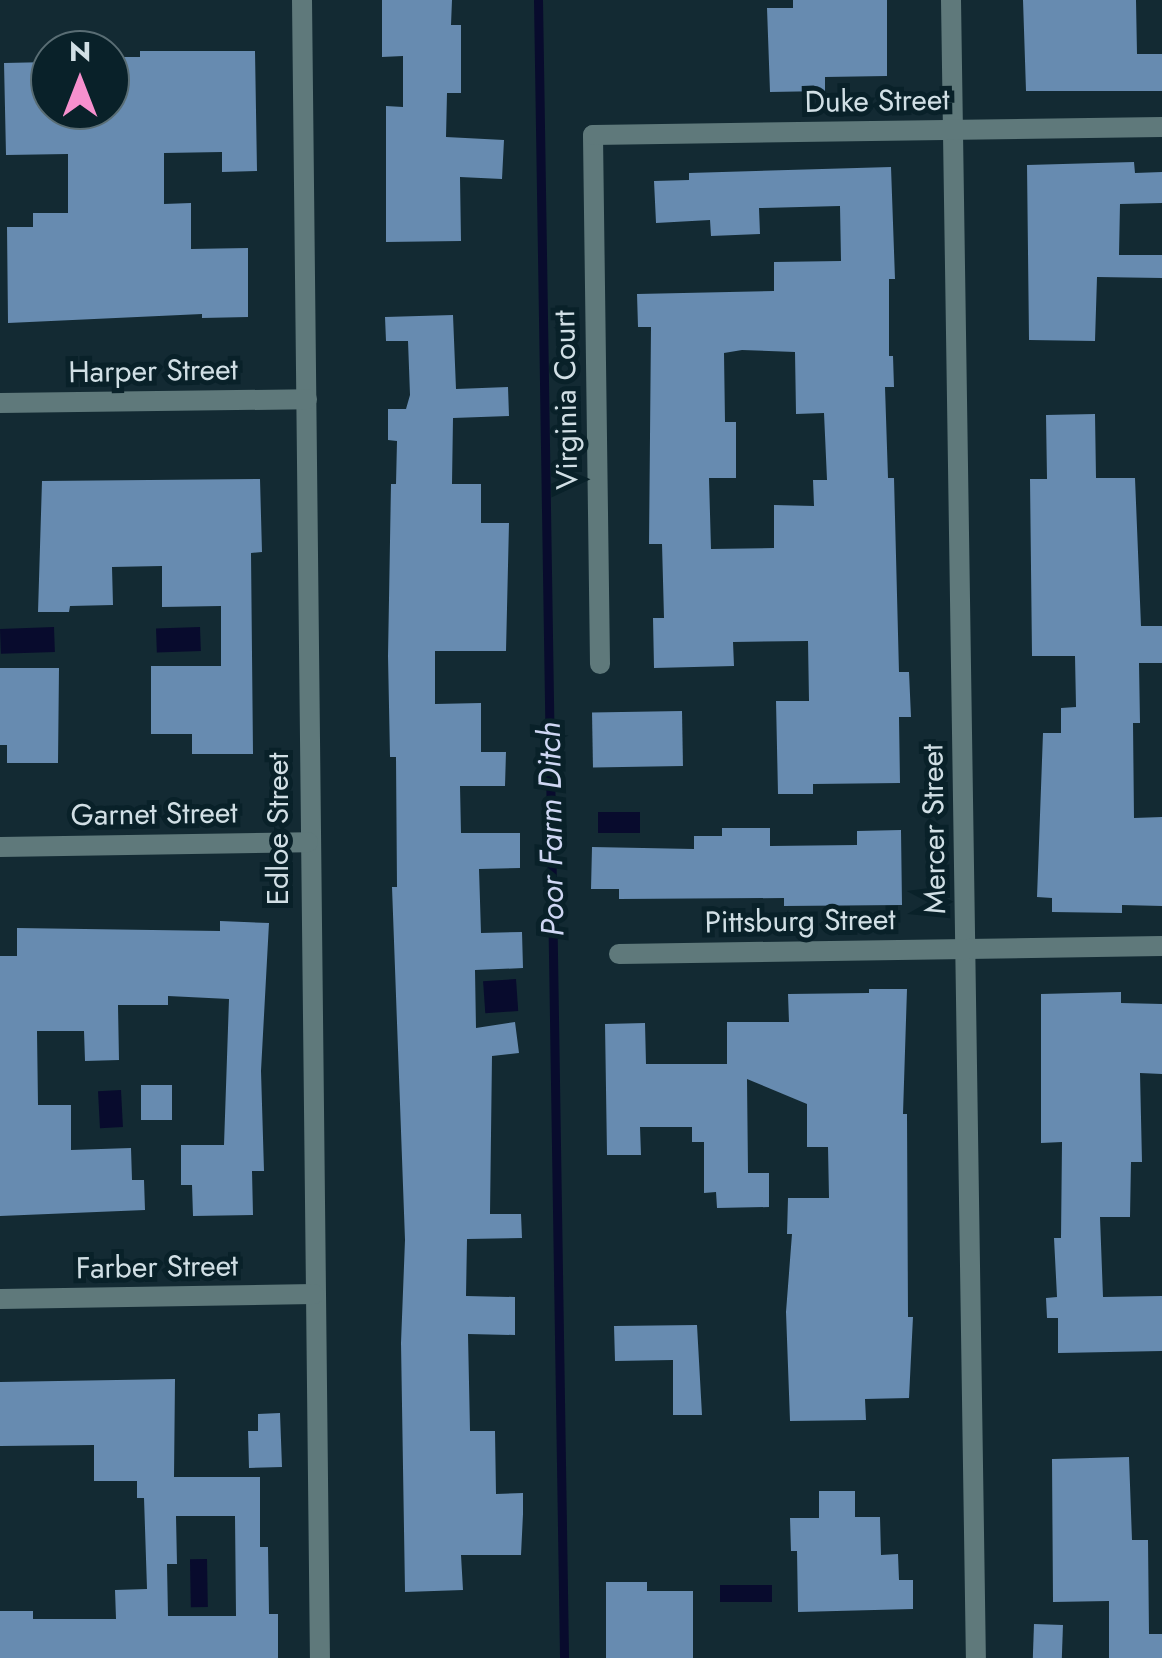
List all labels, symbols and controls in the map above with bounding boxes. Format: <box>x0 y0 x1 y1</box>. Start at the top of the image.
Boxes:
north arrow <box>30 30 130 130</box>
text: N <box>69 31 91 72</box>
street label: Duke Street <box>804 82 950 120</box>
street label: Virginia Court <box>546 310 586 490</box>
street label: Harper Street <box>68 352 238 390</box>
water label: Poor Farm Ditch <box>530 721 572 937</box>
street label: Mercer Street <box>915 744 953 914</box>
street label: Edloe Street <box>260 753 296 905</box>
street label: Garnet Street <box>70 795 238 833</box>
street label: Pittsburg Street <box>704 901 896 941</box>
street label: Farber Street <box>76 1248 238 1286</box>

